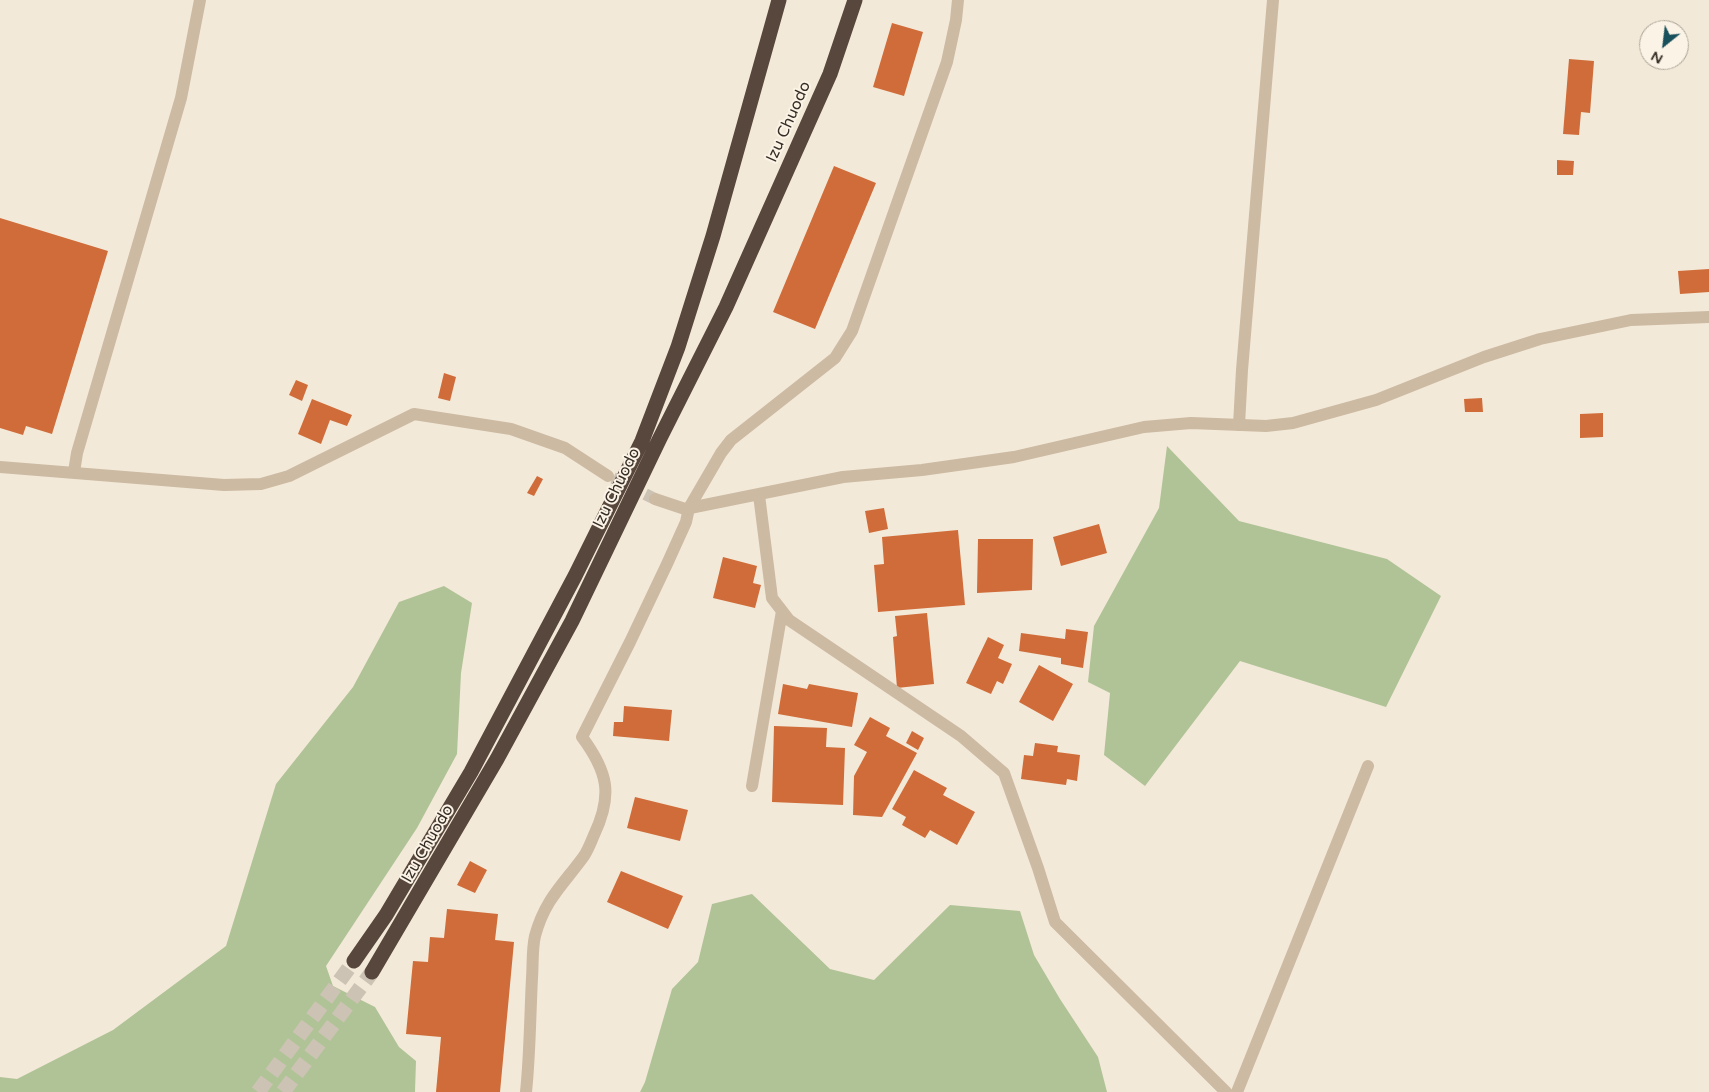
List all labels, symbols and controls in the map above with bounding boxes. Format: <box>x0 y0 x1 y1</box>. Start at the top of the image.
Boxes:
north arrow <box>1639 20 1689 70</box>
text: N <box>1648 48 1666 68</box>
street label: Izu Chuodo <box>763 79 815 165</box>
street label: Izu Chuodo <box>589 445 645 531</box>
street label: Izu Chuodo <box>398 802 458 886</box>

